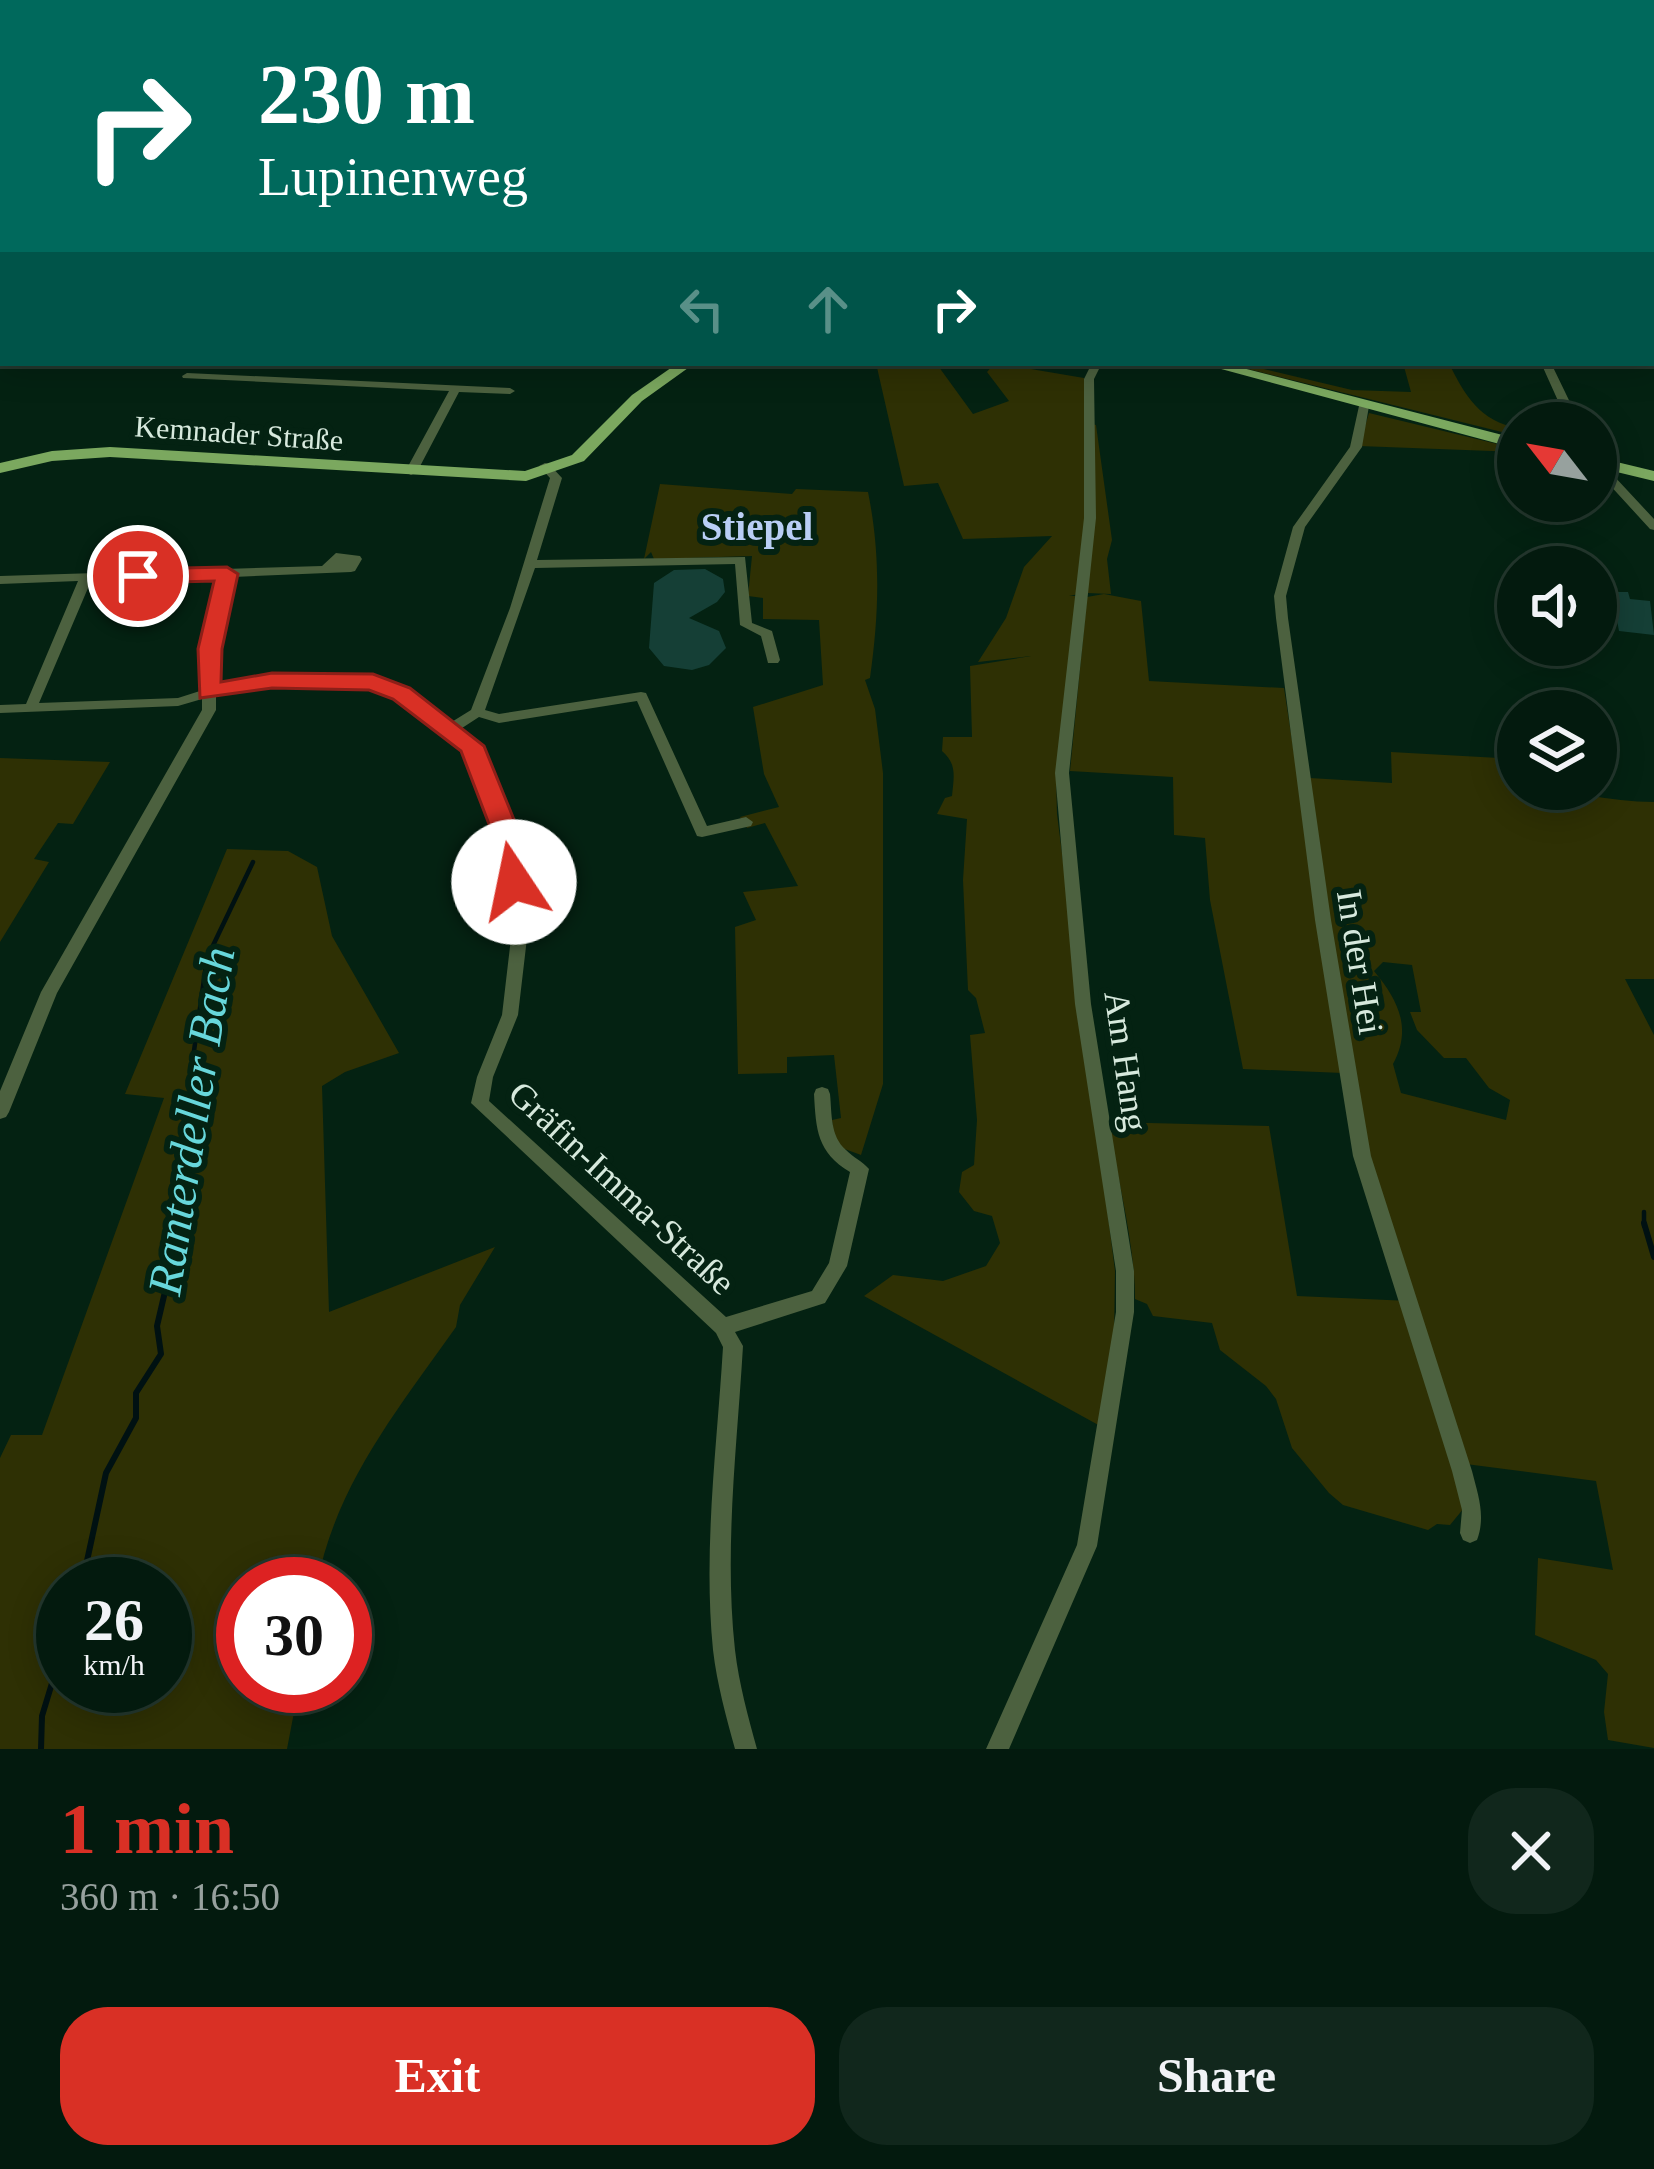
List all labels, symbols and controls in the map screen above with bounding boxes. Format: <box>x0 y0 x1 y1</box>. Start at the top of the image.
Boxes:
icon: right <box>60 48 216 204</box>
text: 230 m <box>258 48 475 141</box>
text: Lupinenweg <box>258 147 528 207</box>
icon: left <box>669 276 735 342</box>
icon: ahead <box>795 276 861 342</box>
icon: right <box>921 276 987 342</box>
north arrow <box>1497 402 1617 522</box>
map controls <box>1497 402 1617 810</box>
street label: Kemnader Straße <box>134 409 344 457</box>
district label: Stiepel <box>701 505 813 549</box>
pin <box>87 525 189 627</box>
icon: arrive <box>105 543 171 609</box>
button: sound <box>1497 546 1617 666</box>
button: layers <box>1497 690 1617 810</box>
position arrow <box>451 819 577 945</box>
street label: In der Hei <box>1329 887 1391 1037</box>
water label: Ranterdeller Bach <box>137 943 245 1300</box>
street label: Am Hang <box>1096 988 1156 1134</box>
street label: Gräfin-Imma-Straße <box>501 1073 743 1303</box>
speed limit sign: 30 <box>216 1557 372 1713</box>
text: 26 <box>84 1587 144 1653</box>
text: km/h <box>83 1648 145 1681</box>
button: close <box>1468 1788 1594 1914</box>
text: 1 min <box>60 1789 234 1869</box>
text: 360 m · 16:50 <box>60 1875 280 1918</box>
button: Exit <box>60 2007 815 2145</box>
button: Share <box>839 2007 1594 2145</box>

